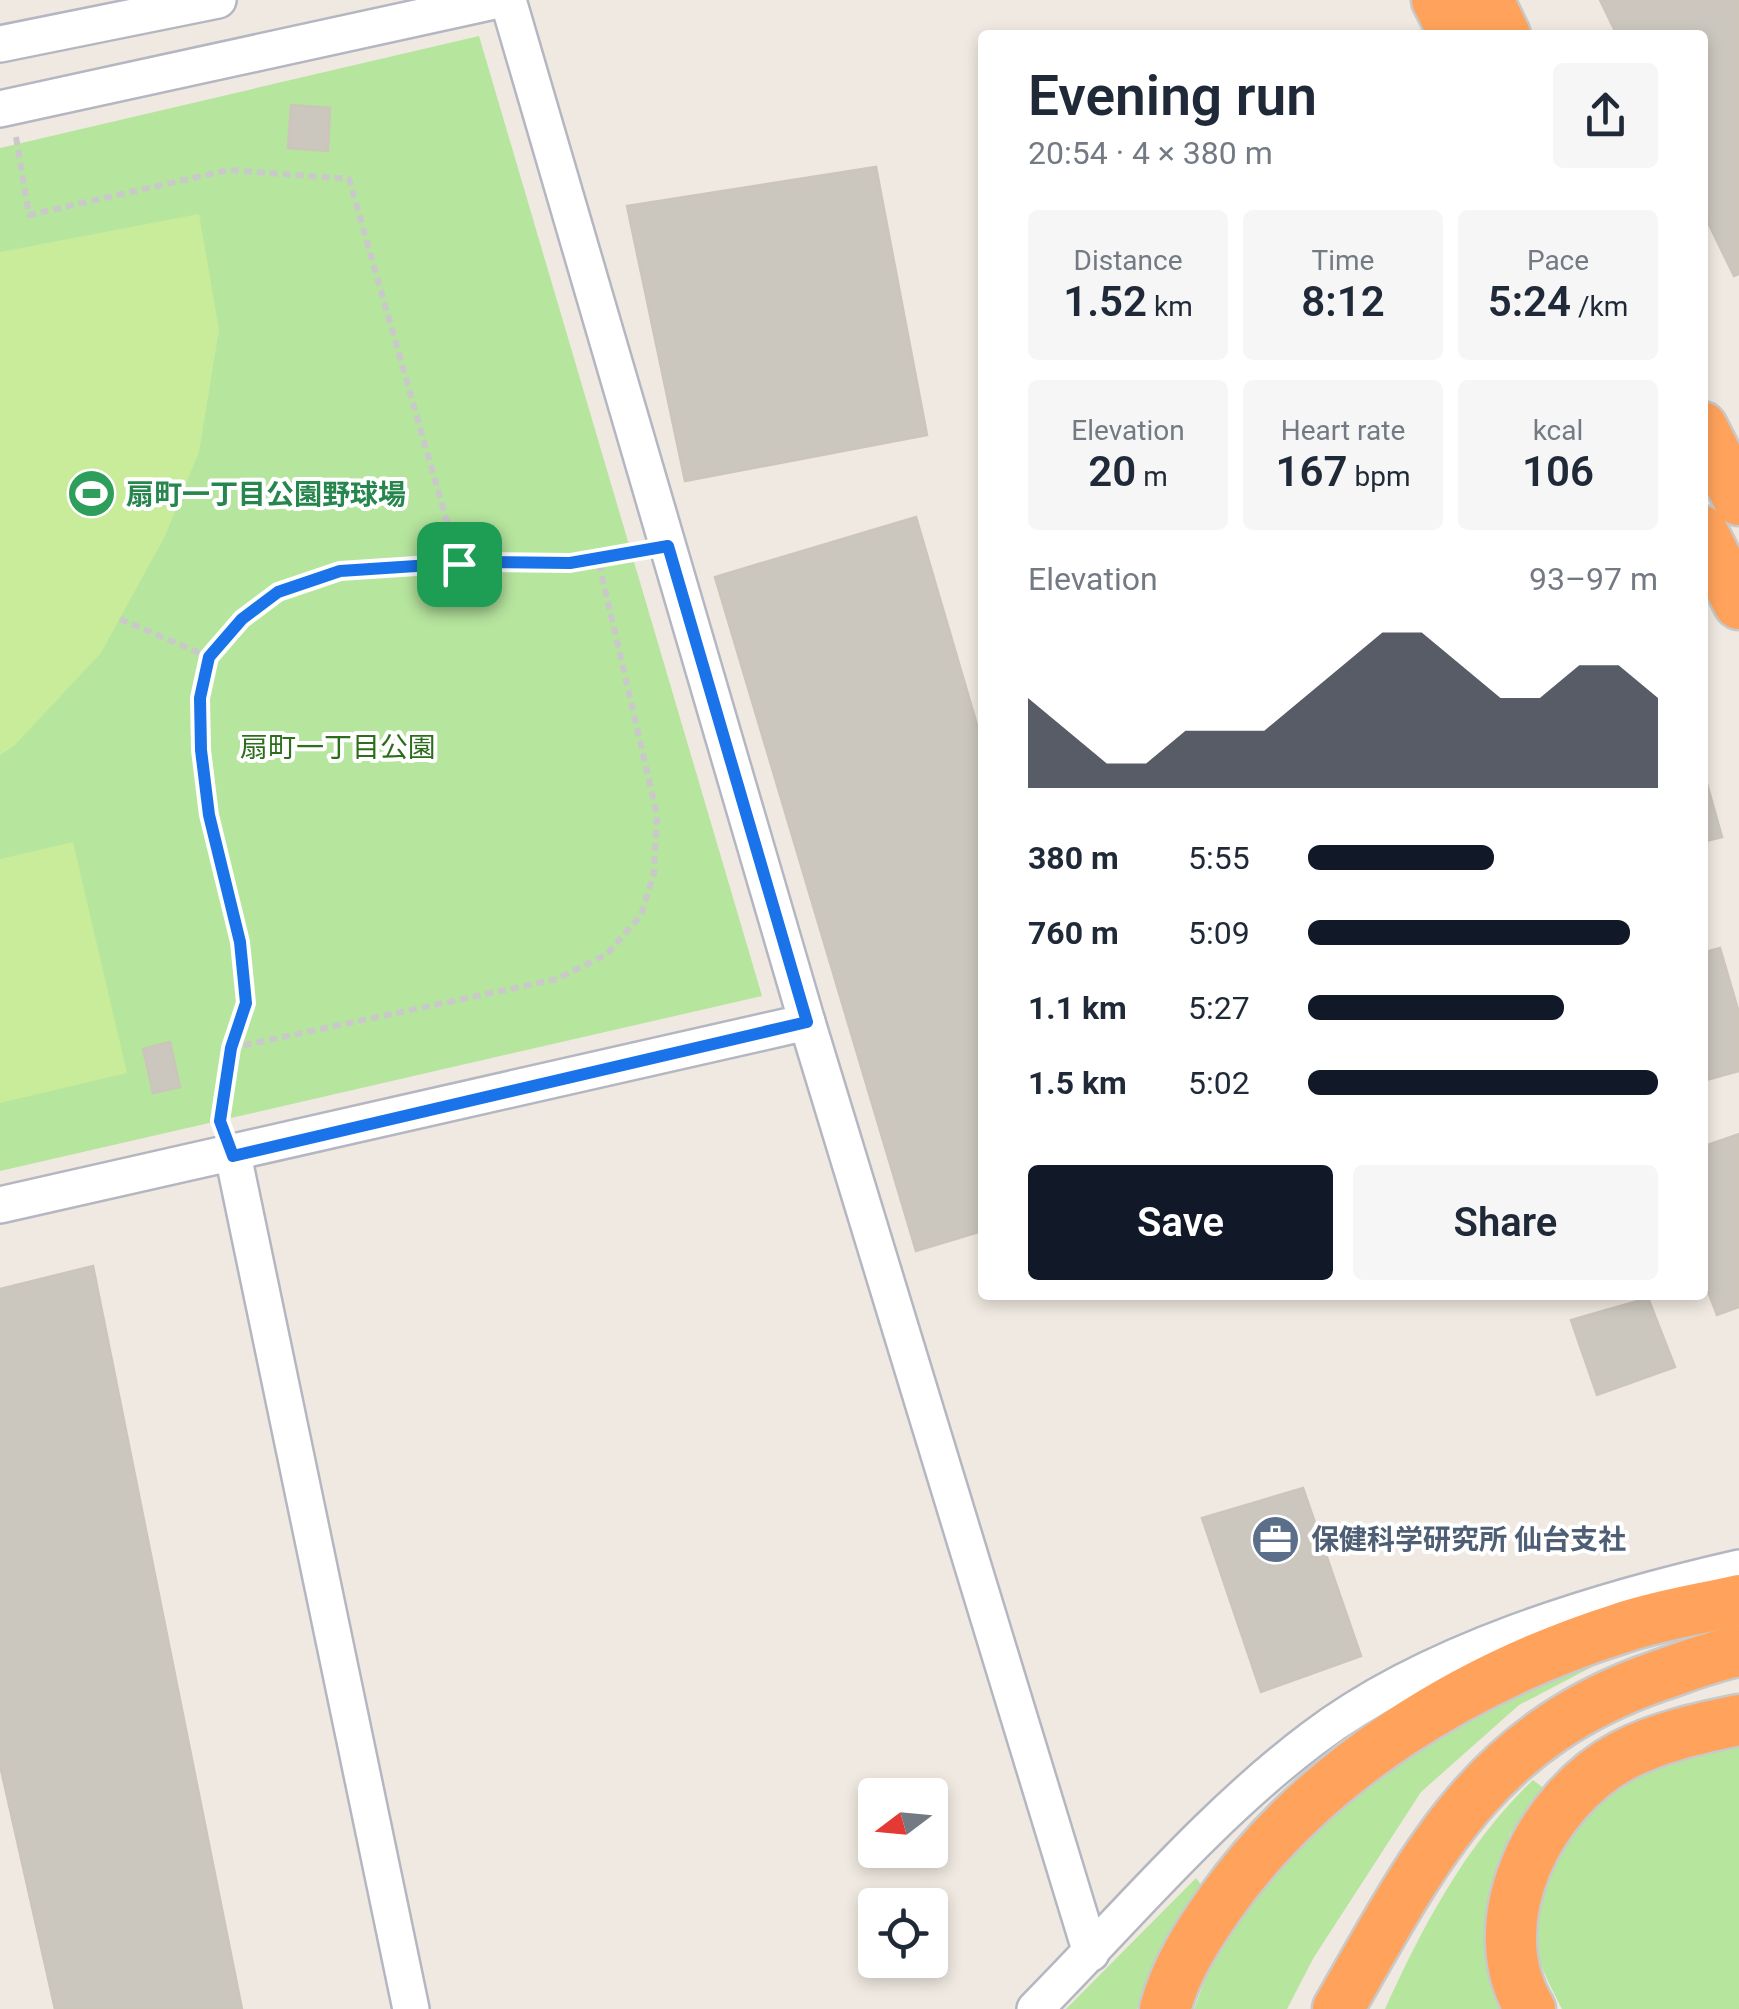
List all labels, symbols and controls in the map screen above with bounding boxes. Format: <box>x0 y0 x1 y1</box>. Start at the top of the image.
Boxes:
button: share <box>1553 63 1658 168</box>
text: Evening run <box>1028 64 1317 128</box>
text: 20:54 · 4 × 380 m <box>1028 134 1273 172</box>
text: Distance <box>1074 244 1183 277</box>
text: Time <box>1312 244 1374 277</box>
text: Pace <box>1527 244 1589 277</box>
text: 1.52 <box>1063 277 1147 326</box>
text: 8:12 <box>1301 277 1385 326</box>
text: 5:24 <box>1488 277 1571 326</box>
text: km <box>1147 290 1193 323</box>
text: /km <box>1571 290 1628 323</box>
text: Elevation <box>1071 414 1185 447</box>
text: Heart rate <box>1281 414 1405 447</box>
text: kcal <box>1533 414 1583 447</box>
text: 20 <box>1088 447 1136 496</box>
text: 167 <box>1276 447 1348 496</box>
text: 106 <box>1522 447 1594 496</box>
text: m <box>1136 460 1168 493</box>
text: bpm <box>1348 460 1410 493</box>
sports icon: 扇町一丁目公園野球場 <box>65 468 117 520</box>
place label: 扇町一丁目公園野球場 <box>126 478 406 511</box>
pin <box>417 522 502 607</box>
icon: arrive <box>432 537 487 592</box>
text: Elevation <box>1028 560 1158 598</box>
text: 93–97 m <box>1529 560 1658 598</box>
park label: 扇町一丁目公園 <box>240 731 436 764</box>
text: 380 m <box>1028 839 1119 877</box>
text: 5:55 <box>1188 839 1250 877</box>
text: 760 m <box>1028 914 1119 952</box>
text: 5:09 <box>1188 914 1250 952</box>
text: 1.1 km <box>1028 989 1127 1027</box>
text: 5:27 <box>1188 989 1250 1027</box>
text: 1.5 km <box>1028 1064 1127 1102</box>
text: 5:02 <box>1188 1064 1250 1102</box>
button: Save <box>1028 1165 1333 1280</box>
button: Share <box>1353 1165 1658 1280</box>
office icon: 保健科学研究所 仙台支社 <box>1250 1513 1302 1565</box>
place label: 保健科学研究所 仙台支社 <box>1311 1523 1626 1556</box>
north arrow <box>858 1778 948 1868</box>
map controls <box>858 1778 948 1978</box>
button: locate <box>858 1888 948 1978</box>

